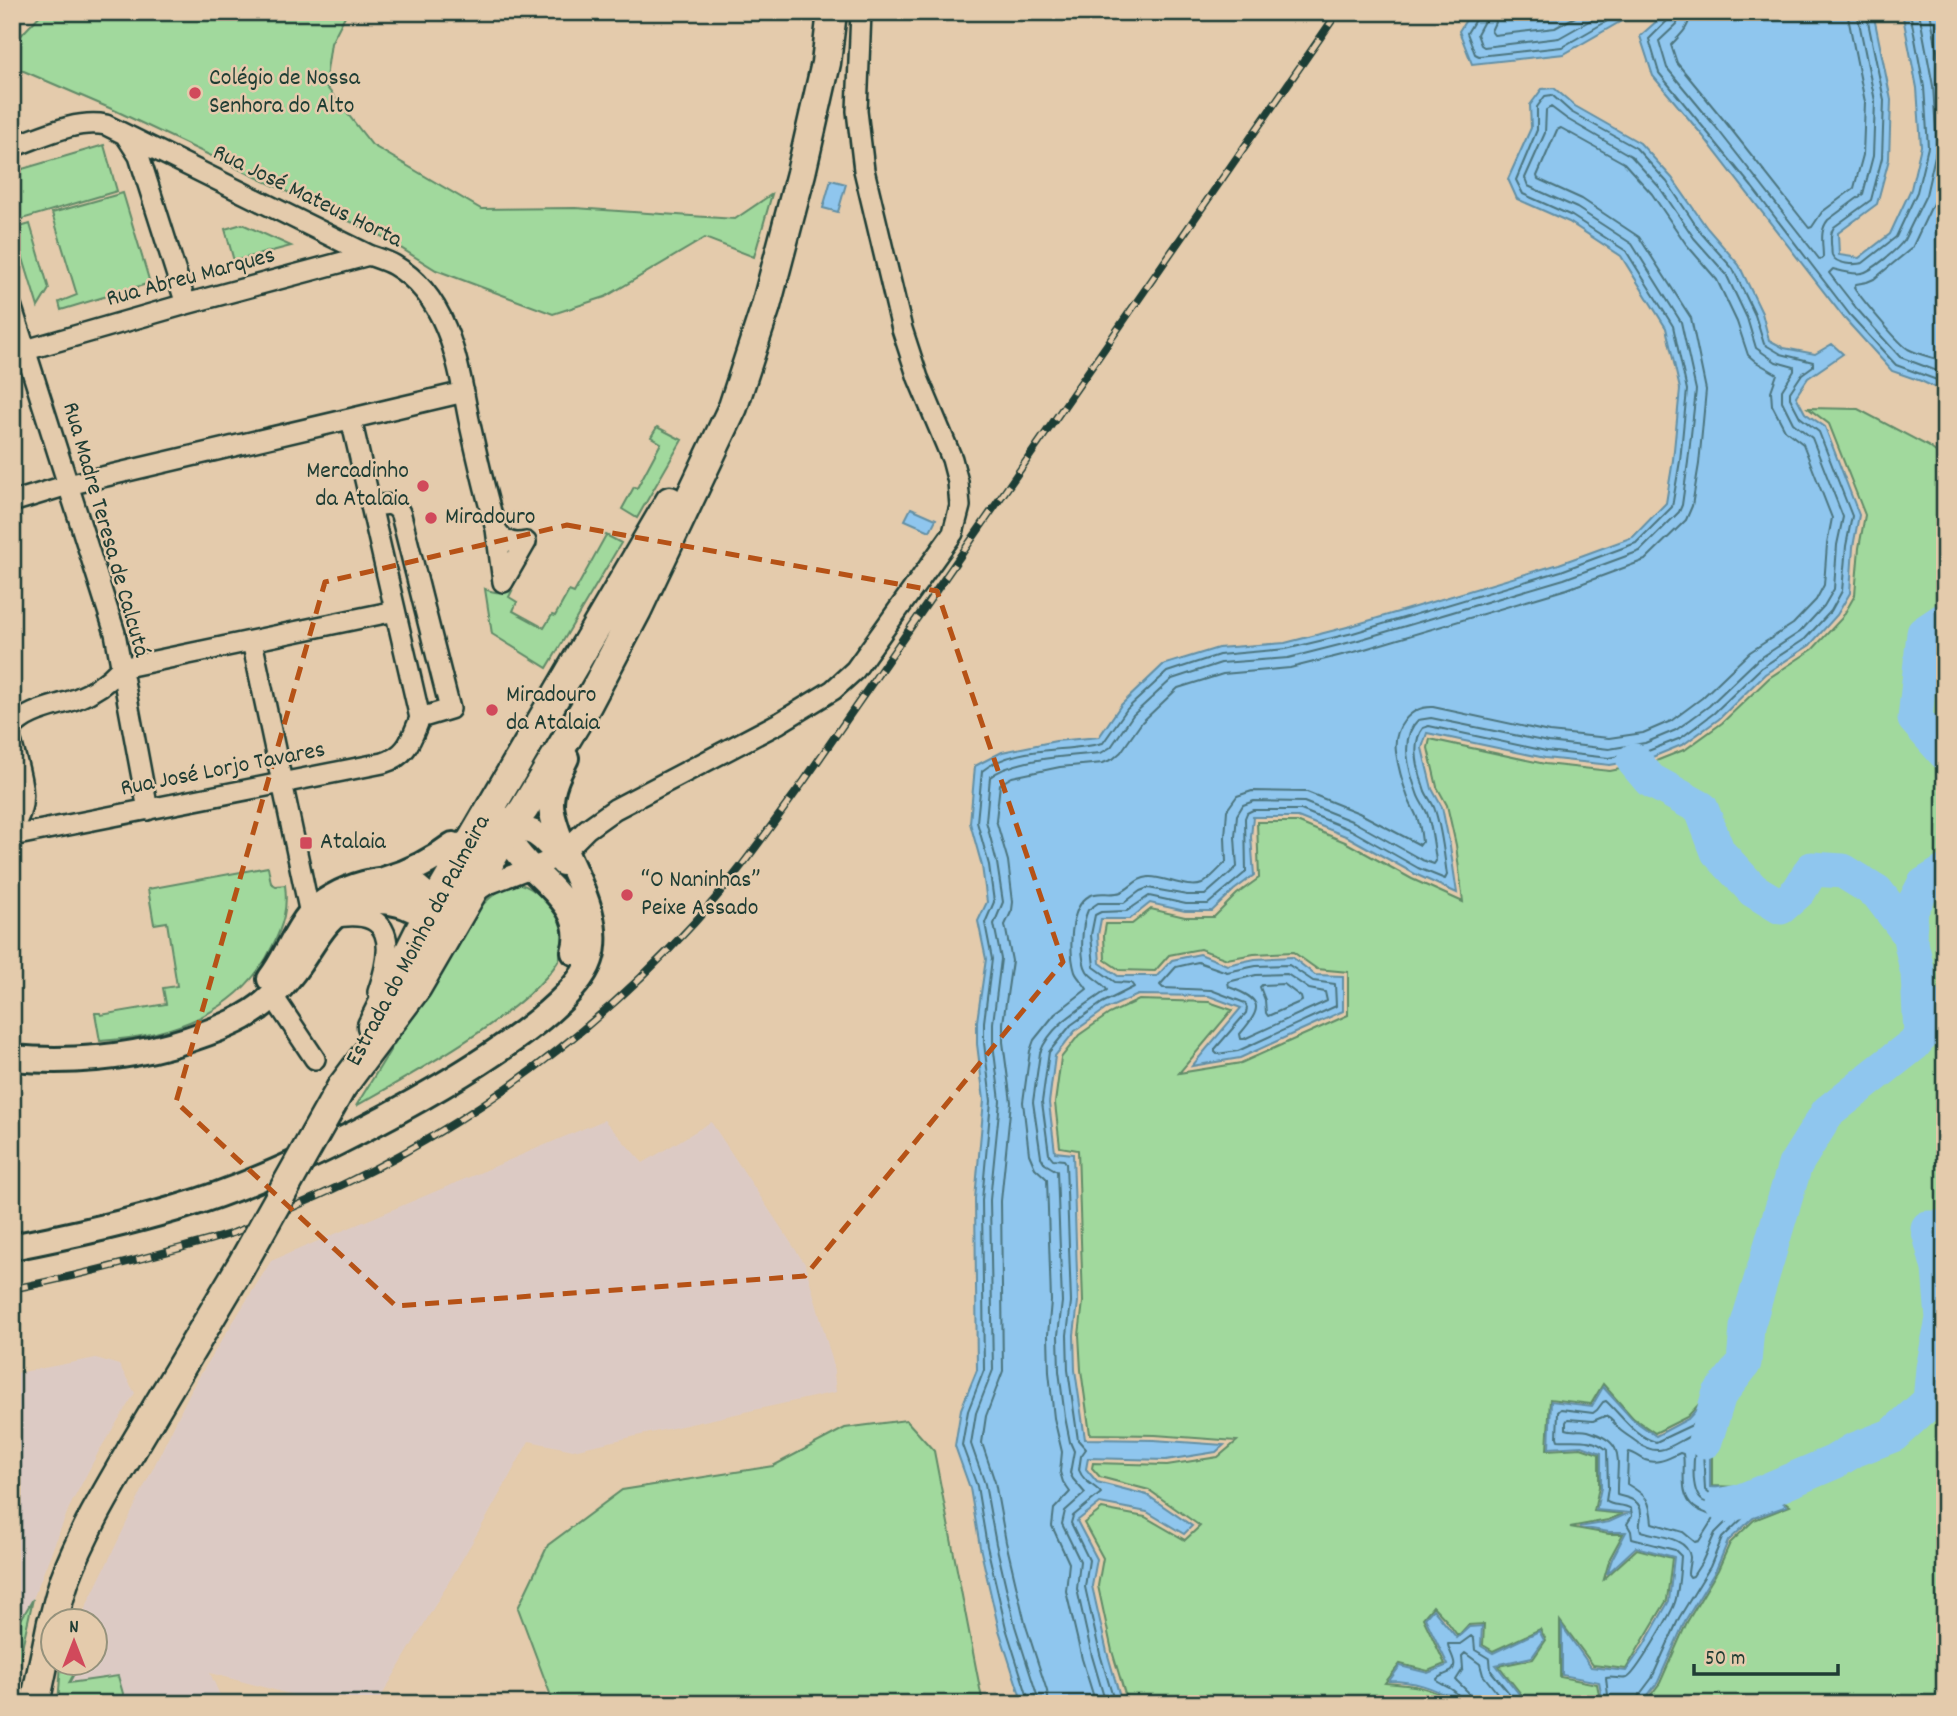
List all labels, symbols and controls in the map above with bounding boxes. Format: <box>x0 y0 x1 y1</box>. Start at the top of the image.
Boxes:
place label: Colégio de Nossa Senhora do Alto <box>209 62 361 124</box>
marker: Colégio de Nossa Senhora do Alto <box>187 85 203 101</box>
street label: Rua José Mateus Horta <box>207 136 408 258</box>
street label: Rua Abreu Marques <box>103 239 279 317</box>
street label: Rua Madre Teresa de Calcutá <box>52 399 158 661</box>
place label: Mercadinho da Atalaia <box>306 455 410 517</box>
marker: Mercadinho da Atalaia <box>415 478 431 494</box>
place label: Miradouro <box>445 501 535 535</box>
marker: Miradouro <box>423 510 439 526</box>
place label: Miradouro da Atalaia <box>506 679 601 741</box>
marker: Miradouro da Atalaia <box>484 702 500 718</box>
street label: Rua José Lorjo Tavares <box>118 733 328 807</box>
street label: Estrada do Moinho da Palmeira <box>338 809 500 1073</box>
place label: Atalaia <box>320 826 387 860</box>
marker: Atalaia <box>298 835 314 851</box>
place label: “O Naninhas” Peixe Assado <box>641 864 760 926</box>
marker: “O Naninhas” Peixe Assado <box>619 887 635 903</box>
north arrow <box>38 1608 108 1678</box>
text: N <box>69 1615 79 1642</box>
scale bar <box>1694 1632 1838 1676</box>
text: 50 m <box>1705 1645 1745 1675</box>

